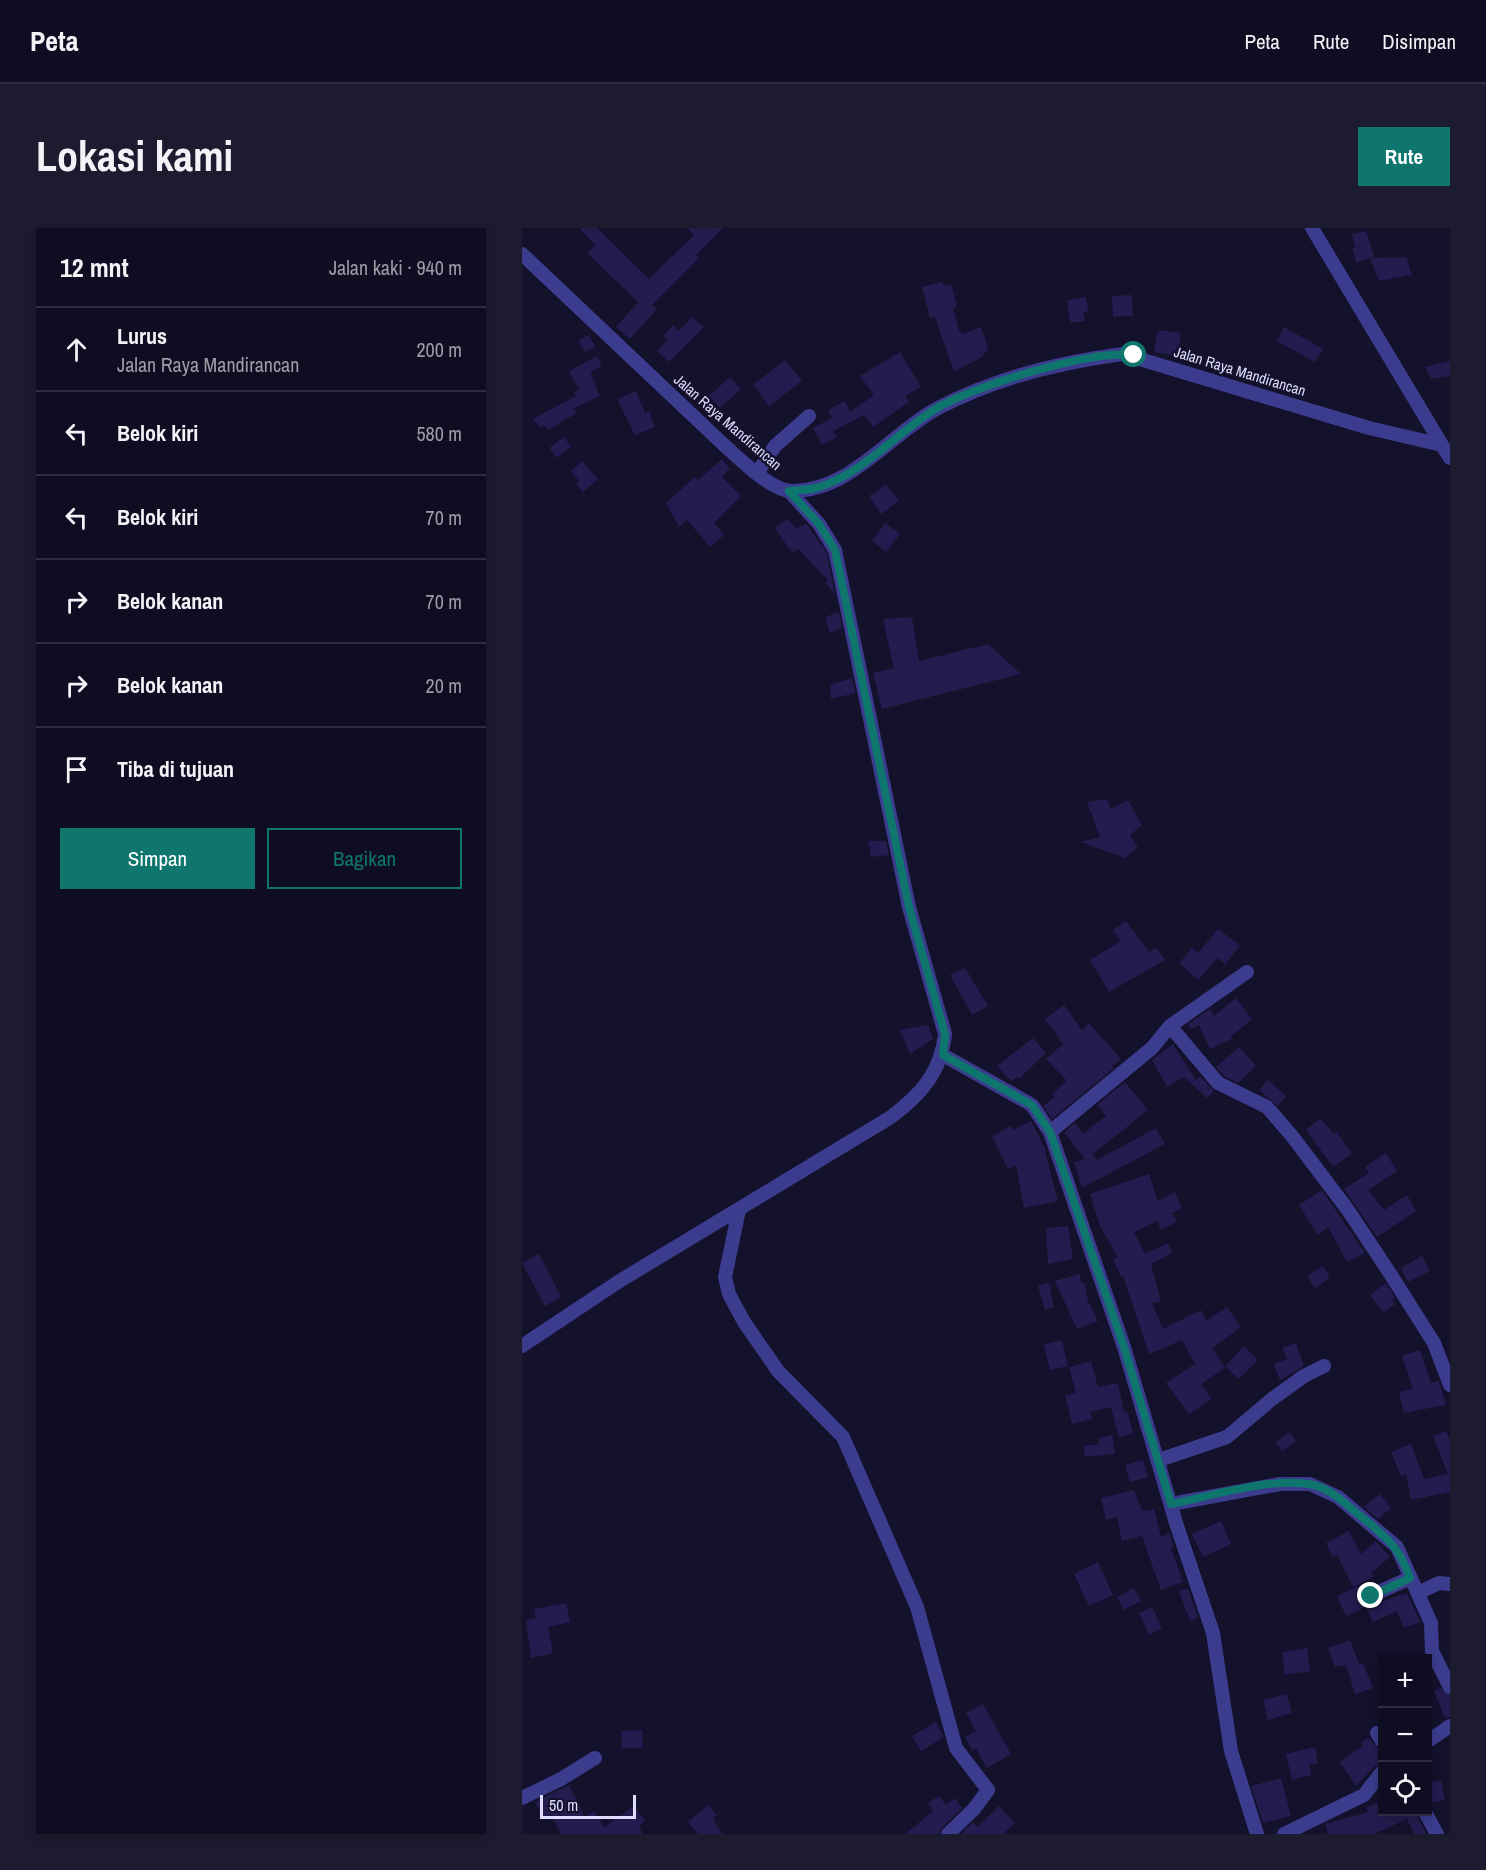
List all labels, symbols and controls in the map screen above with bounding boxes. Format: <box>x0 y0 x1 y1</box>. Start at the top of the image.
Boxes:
text: Peta <box>30 22 79 60</box>
text: Peta <box>1244 27 1280 56</box>
text: Rute <box>1313 27 1349 56</box>
text: Disimpan <box>1382 27 1456 56</box>
button: Rute <box>1358 127 1450 186</box>
text: Lokasi kami <box>36 128 233 184</box>
text: 12 mnt <box>60 250 129 285</box>
text: Jalan kaki · 940 m <box>329 254 462 281</box>
text: Lurus <box>117 321 167 351</box>
icon: ahead <box>60 333 93 366</box>
text: 200 m <box>416 336 462 363</box>
route start <box>1120 341 1146 367</box>
street label: Jalan Raya Mandirancan <box>1172 341 1308 401</box>
text: Jalan Raya Mandirancan <box>117 351 299 378</box>
street label: Jalan Raya Mandirancan <box>670 369 786 475</box>
icon: left <box>60 417 93 450</box>
text: Belok kiri <box>117 418 198 448</box>
text: 580 m <box>416 420 462 447</box>
icon: left <box>60 501 93 534</box>
text: Belok kiri <box>117 502 198 532</box>
text: 70 m <box>426 504 462 531</box>
icon: right <box>60 585 93 618</box>
text: Belok kanan <box>117 586 223 616</box>
text: 70 m <box>426 588 462 615</box>
icon: right <box>60 669 93 702</box>
text: Belok kanan <box>117 670 223 700</box>
text: 20 m <box>426 672 462 699</box>
icon: arrive <box>60 753 93 786</box>
text: Tiba di tujuan <box>117 754 234 784</box>
button: Simpan <box>60 828 255 889</box>
button: Bagikan <box>267 828 462 889</box>
route end <box>1357 1582 1383 1608</box>
map controls <box>1378 1654 1432 1816</box>
button: + <box>1378 1654 1432 1708</box>
button: − <box>1378 1708 1432 1762</box>
button: locate <box>1378 1762 1432 1816</box>
scale bar <box>540 1792 636 1820</box>
text: 50 m <box>549 1794 578 1816</box>

